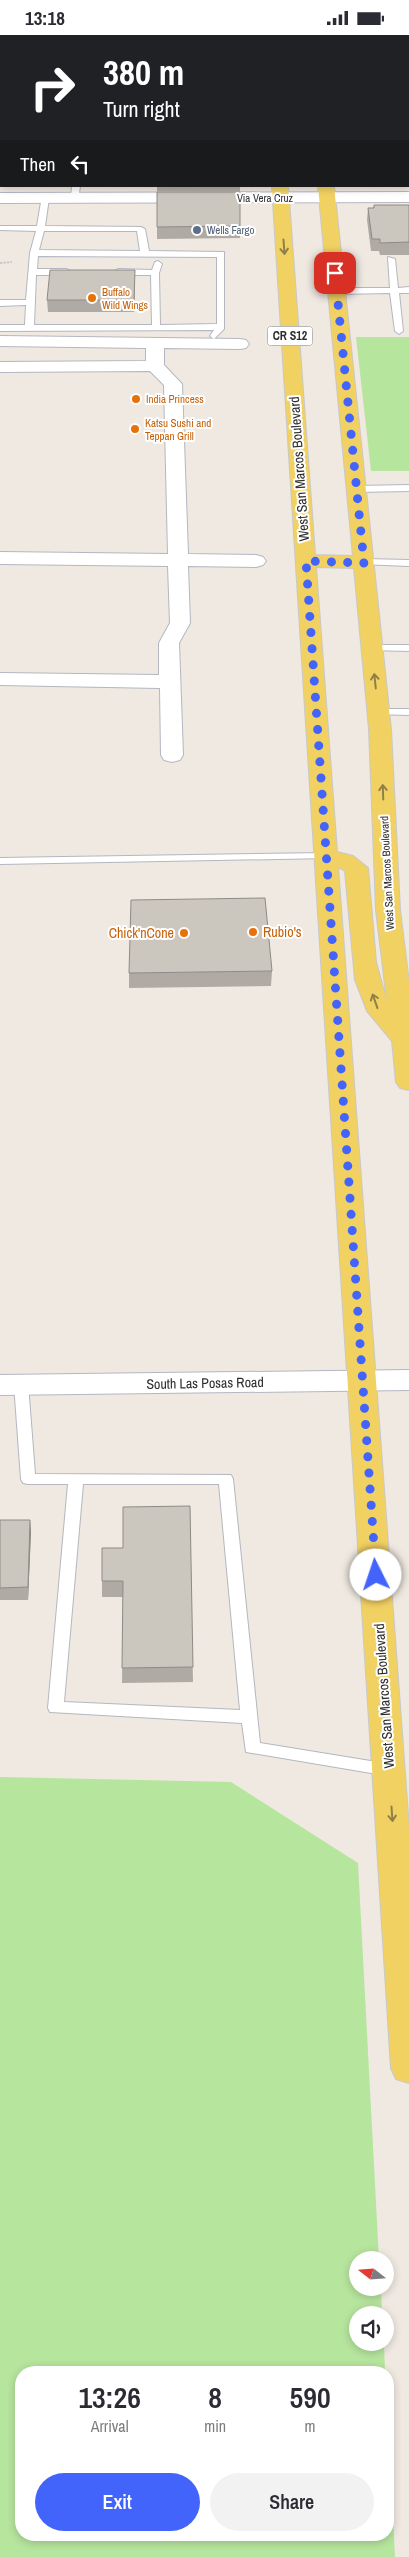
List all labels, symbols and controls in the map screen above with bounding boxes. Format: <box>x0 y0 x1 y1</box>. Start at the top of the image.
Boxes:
text: 13:18 <box>25 5 65 31</box>
text: 380 m <box>103 49 184 96</box>
icon: right <box>20 55 85 120</box>
text: Turn right <box>103 94 180 124</box>
icon: left <box>66 150 94 178</box>
text: Then <box>20 151 56 177</box>
street label: Via Vera Cruz <box>237 191 293 205</box>
place label: Wells Fargo <box>207 223 255 237</box>
marker: Wells Fargo <box>191 224 203 236</box>
one-way arrow <box>279 238 289 254</box>
pin <box>314 252 356 294</box>
icon: arrive <box>321 259 349 287</box>
place label: Buffalo Wild Wings <box>102 285 149 312</box>
marker: Buffalo Wild Wings <box>86 292 98 304</box>
road number: CR S12 <box>268 327 312 345</box>
place label: India Princess <box>146 392 204 406</box>
marker: India Princess <box>130 393 142 405</box>
street label: West San Marcos Boulevard <box>285 396 313 542</box>
place label: Katsu Sushi and Teppan Grill <box>145 416 211 443</box>
marker: Katsu Sushi and Teppan Grill <box>129 423 141 435</box>
one-way arrow <box>371 673 380 689</box>
one-way arrow <box>378 784 388 800</box>
street label: West San Marcos Boulevard <box>377 816 397 930</box>
place label: Rubio's <box>263 923 302 941</box>
place label: Chick'nCone <box>109 924 174 942</box>
marker: Rubio's <box>247 926 259 938</box>
marker: Chick'nCone <box>178 927 190 939</box>
one-way arrow <box>370 994 379 1010</box>
street label: South Las Posas Road <box>146 1373 264 1393</box>
position arrow <box>349 1548 401 1600</box>
street label: West San Marcos Boulevard <box>370 1623 398 1769</box>
one-way arrow <box>388 1805 397 1821</box>
north arrow <box>349 2251 394 2296</box>
map controls <box>349 2251 394 2351</box>
button: sound <box>349 2306 394 2351</box>
text: 13:26 <box>78 2377 141 2417</box>
text: 8 <box>208 2377 222 2417</box>
text: 590 <box>290 2377 331 2417</box>
text: Arrival <box>91 2415 129 2437</box>
text: min <box>204 2415 226 2437</box>
text: m <box>305 2415 316 2437</box>
button: Exit <box>35 2473 200 2531</box>
button: Share <box>210 2473 374 2531</box>

